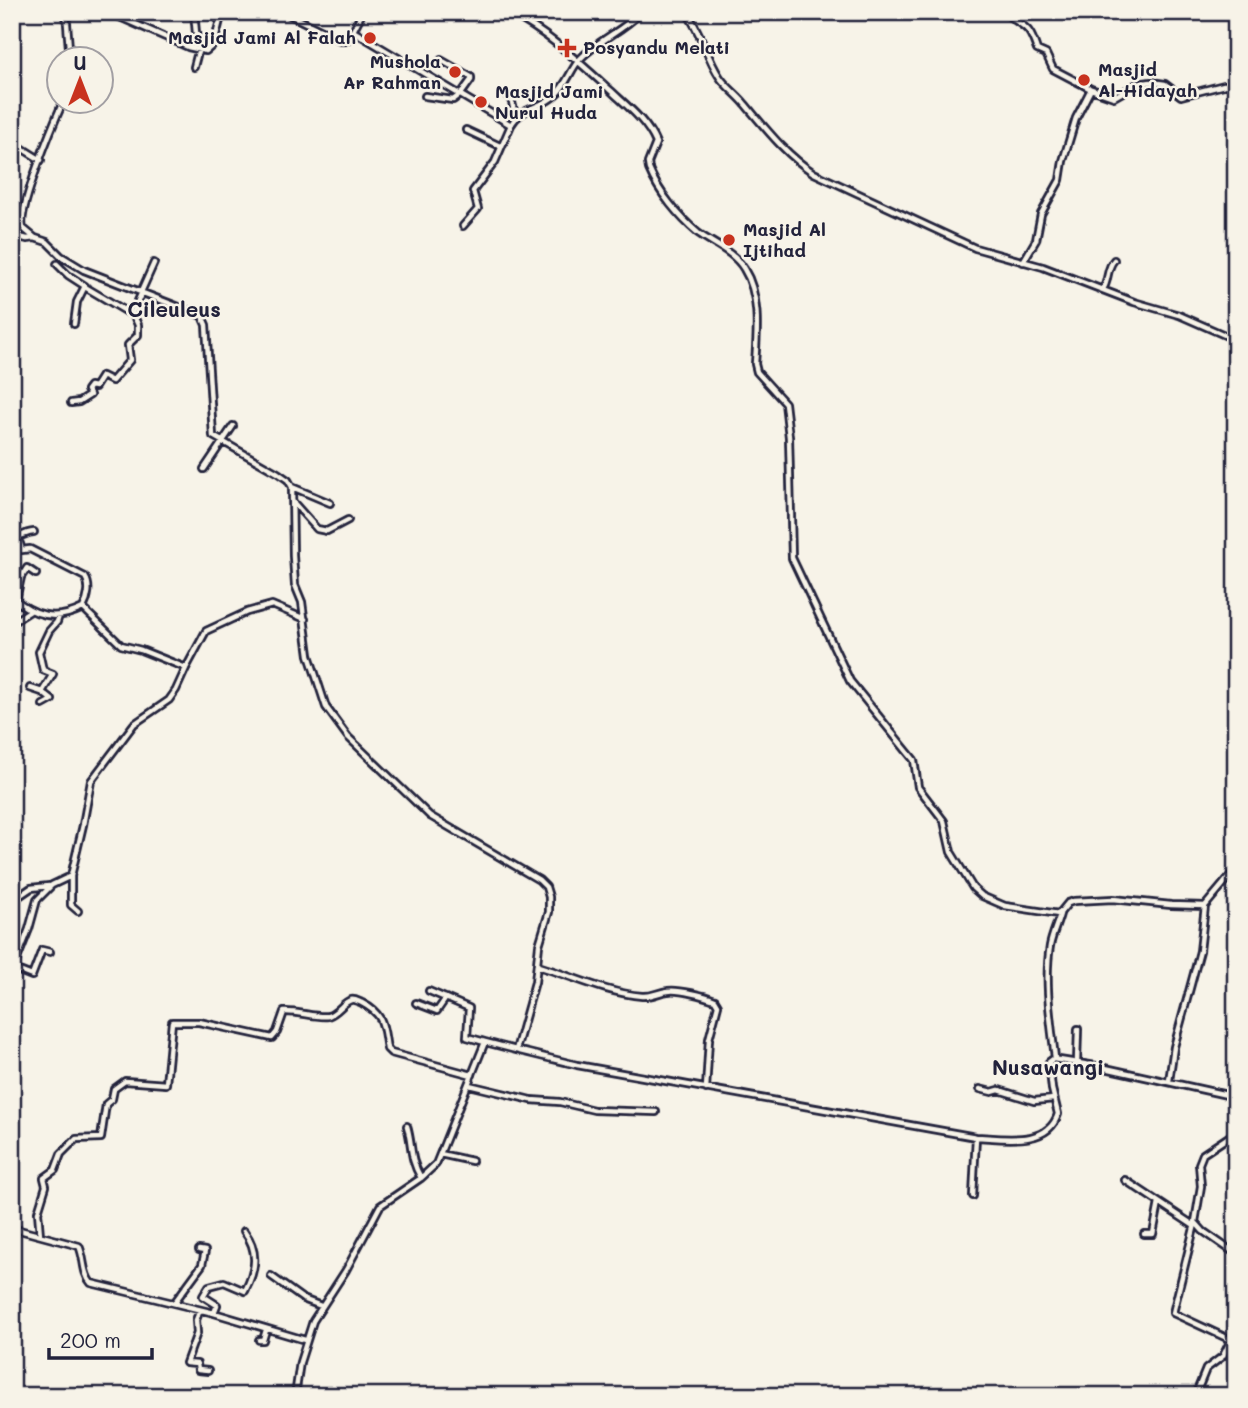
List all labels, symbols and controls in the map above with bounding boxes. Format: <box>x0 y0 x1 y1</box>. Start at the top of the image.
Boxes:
place label: Masjid Jami Al Falah <box>168 25 356 49</box>
marker: Masjid Jami Al Falah <box>362 30 378 46</box>
place label: Posyandu Melati <box>583 35 730 59</box>
marker: Posyandu Melati <box>557 38 577 58</box>
north arrow <box>46 46 116 116</box>
place label: Mushola Ar Rahman <box>343 49 441 94</box>
text: U <box>73 50 87 75</box>
place label: Masjid Al-Hidayah <box>1098 57 1197 102</box>
marker: Mushola Ar Rahman <box>447 64 463 80</box>
marker: Masjid Al-Hidayah <box>1076 72 1092 88</box>
place label: Masjid Jami Nurul Huda <box>495 79 604 124</box>
marker: Masjid Jami Nurul Huda <box>473 94 489 110</box>
place label: Masjid Al Ijtihad <box>743 217 826 262</box>
marker: Masjid Al Ijtihad <box>721 232 737 248</box>
district label: Cileuleus <box>127 295 221 322</box>
district label: Nusawangi <box>992 1053 1104 1080</box>
scale bar <box>49 1317 152 1361</box>
text: 200 m <box>60 1326 121 1353</box>

